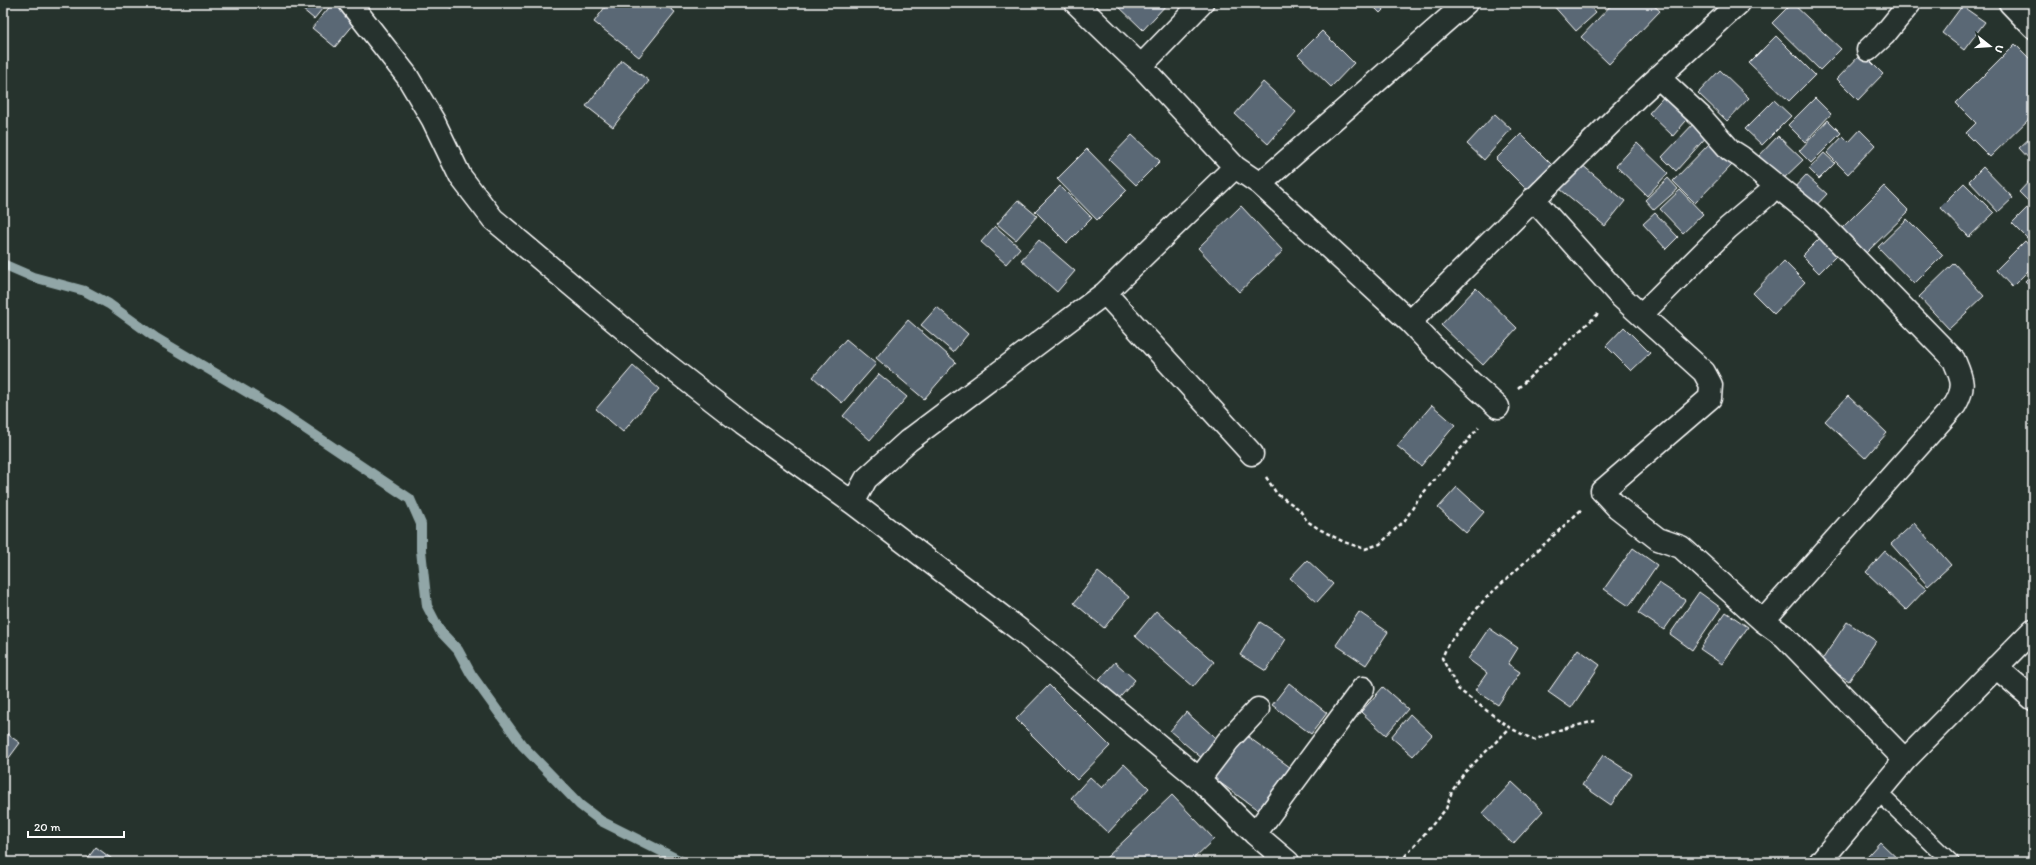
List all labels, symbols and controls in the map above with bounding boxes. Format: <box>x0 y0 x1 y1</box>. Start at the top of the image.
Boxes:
north arrow <box>1970 26 2010 66</box>
text: U <box>1992 43 2006 54</box>
scale bar <box>28 813 124 839</box>
text: 20 m <box>34 820 61 834</box>

